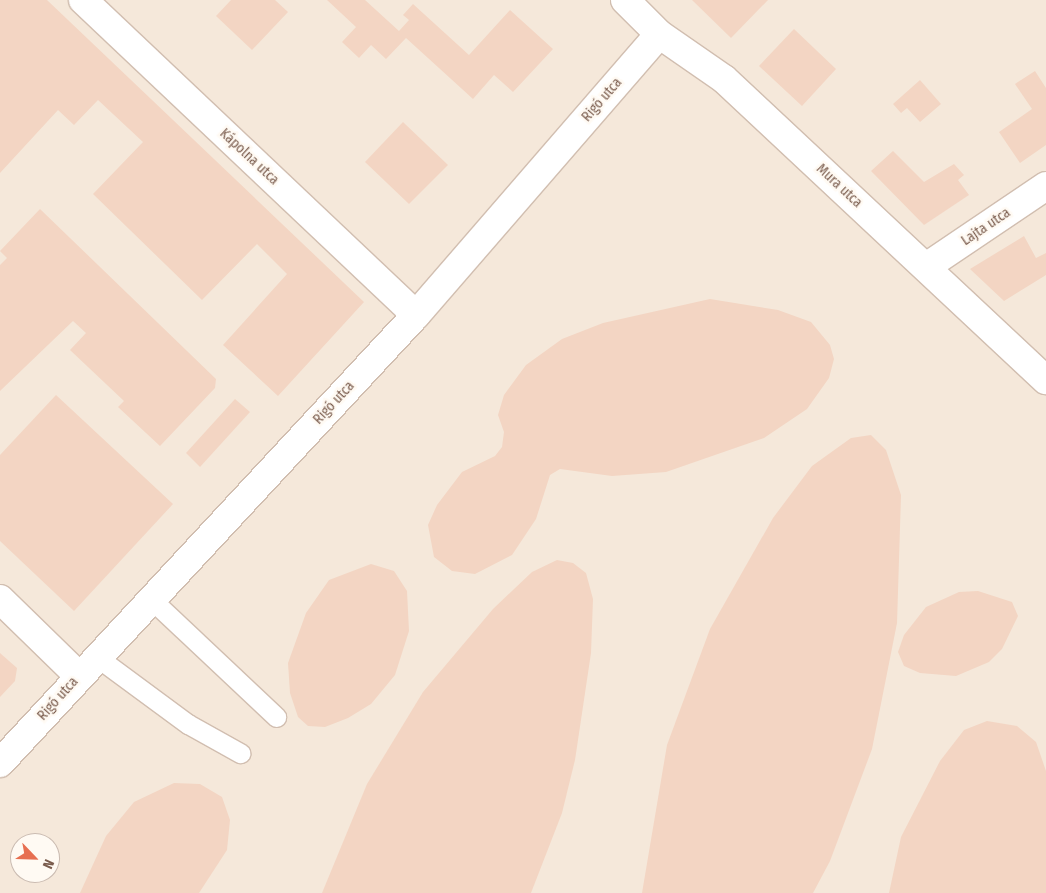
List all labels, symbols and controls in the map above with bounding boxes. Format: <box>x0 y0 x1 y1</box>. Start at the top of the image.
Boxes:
street label: Rigó utca <box>578 75 626 125</box>
street label: Kápolna utca <box>216 125 282 189</box>
street label: Mura utca <box>813 161 865 211</box>
street label: Lajta utca <box>958 205 1014 249</box>
street label: Rigó utca <box>310 378 358 428</box>
street label: Rigó utca <box>34 674 82 724</box>
north arrow <box>10 833 60 883</box>
text: N <box>39 857 58 871</box>

